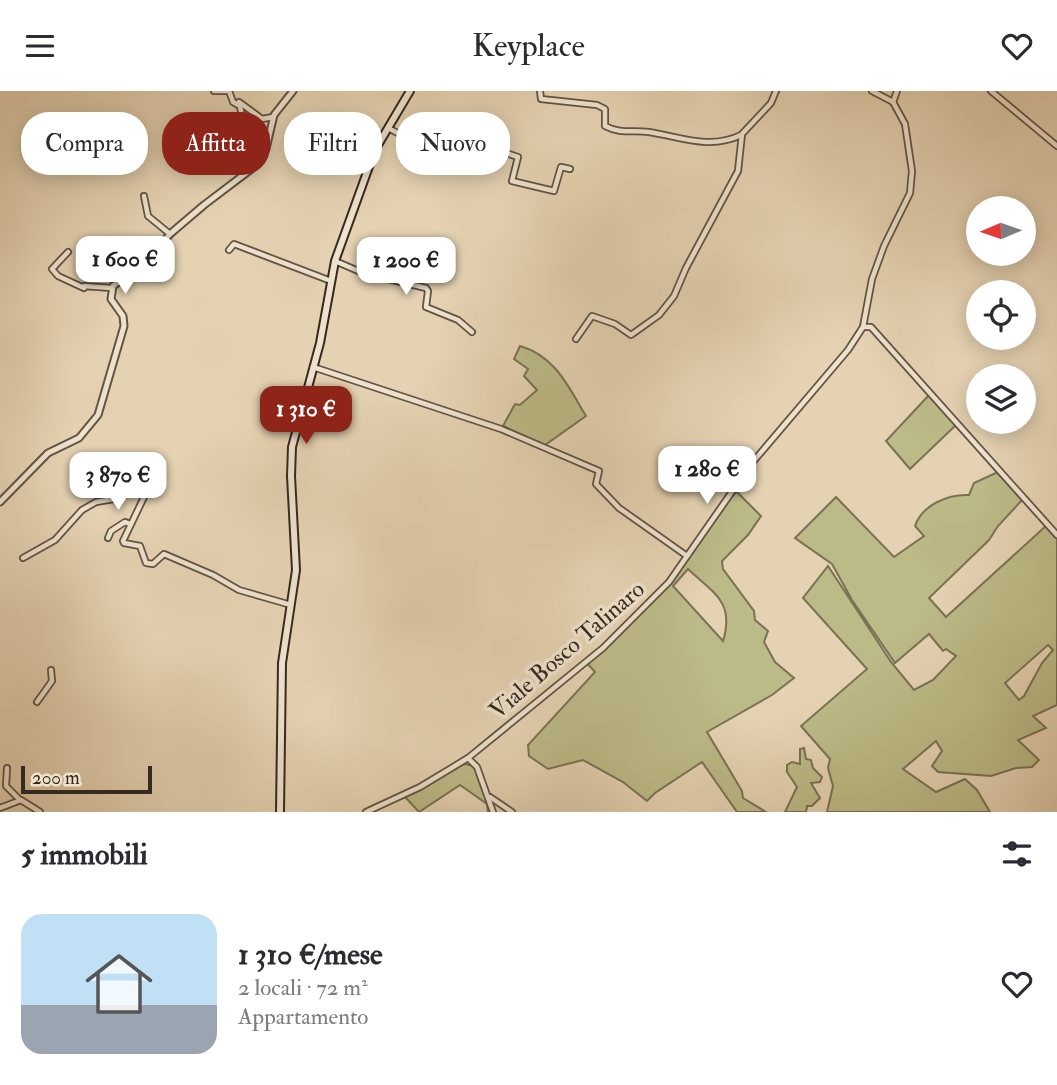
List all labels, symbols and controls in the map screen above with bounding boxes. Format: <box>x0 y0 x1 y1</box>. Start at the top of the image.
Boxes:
text: Keyplace <box>472 26 585 66</box>
icon: menu <box>21 27 59 65</box>
icon: heart <box>998 27 1036 65</box>
chip: Compra <box>21 112 148 175</box>
chip: Affitta <box>162 112 270 175</box>
chip: Filtri <box>284 112 382 175</box>
chip: Nuovo <box>396 112 510 175</box>
north arrow <box>966 196 1036 266</box>
map controls <box>966 196 1036 434</box>
pin: 1 600 € <box>60 237 190 296</box>
pin: 1 200 € <box>341 237 471 297</box>
text: 1 600 € <box>92 244 158 273</box>
text: 1 200 € <box>373 245 439 274</box>
button: locate <box>966 280 1036 350</box>
button: layers <box>966 364 1036 434</box>
pin: 1 310 € <box>241 387 371 446</box>
text: 1 310 € <box>276 394 336 423</box>
pin: 1 280 € <box>642 447 772 506</box>
pin: 3 870 € <box>53 453 183 512</box>
text: 1 280 € <box>674 454 740 483</box>
text: 3 870 € <box>85 460 151 489</box>
street label: Viale Bosco Talinaro <box>483 574 651 726</box>
scale bar <box>21 763 152 795</box>
text: 200 m <box>32 766 80 790</box>
icon: filters <box>998 835 1036 873</box>
text: 5 immobili <box>21 836 148 873</box>
text: 1 310 €/mese <box>238 936 383 973</box>
icon: home <box>77 942 161 1026</box>
icon: heart <box>998 965 1036 1003</box>
text: 2 locali · 72 m² <box>238 973 368 1002</box>
text: Appartamento <box>238 1002 368 1031</box>

